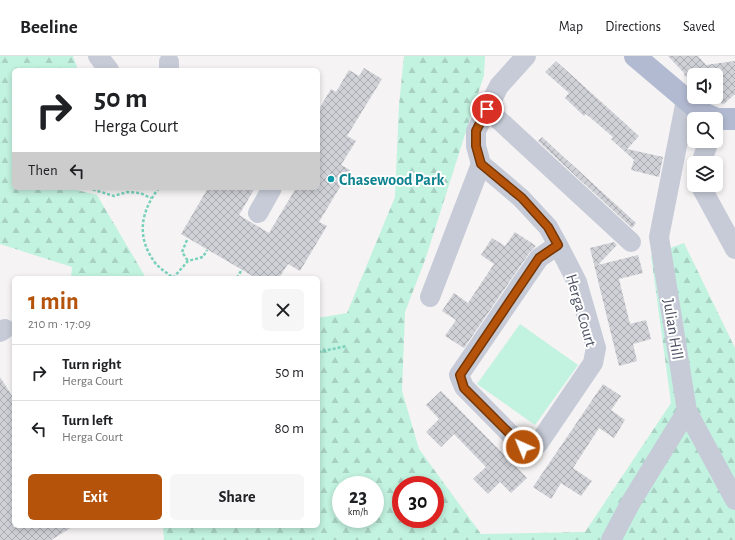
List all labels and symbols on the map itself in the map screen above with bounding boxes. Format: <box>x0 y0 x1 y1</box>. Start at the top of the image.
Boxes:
pin <box>470 92 504 126</box>
place label: Chasewood Park <box>339 172 444 188</box>
marker: Chasewood Park <box>326 174 336 184</box>
street label: Herga Court <box>563 272 599 348</box>
street label: Julian Hill <box>660 297 686 361</box>
position arrow <box>502 426 544 468</box>
speed limit sign: 30 <box>392 476 444 528</box>

